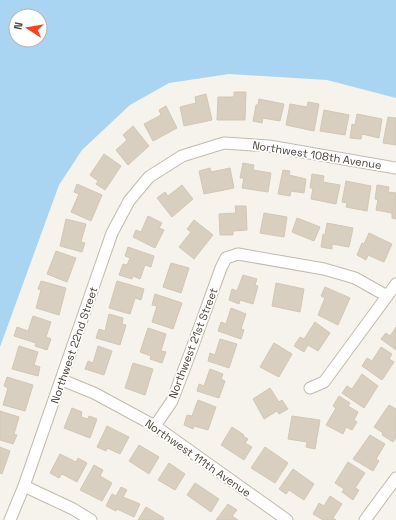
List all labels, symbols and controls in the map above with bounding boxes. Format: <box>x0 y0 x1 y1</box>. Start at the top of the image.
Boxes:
north arrow <box>8 8 48 48</box>
text: N <box>11 21 26 31</box>
street label: Northwest 108th Avenue <box>251 138 383 172</box>
street label: Northwest 22nd Street <box>47 285 101 405</box>
street label: Northwest 21st Street <box>165 286 221 400</box>
street label: Northwest 111th Avenue <box>142 416 254 500</box>

